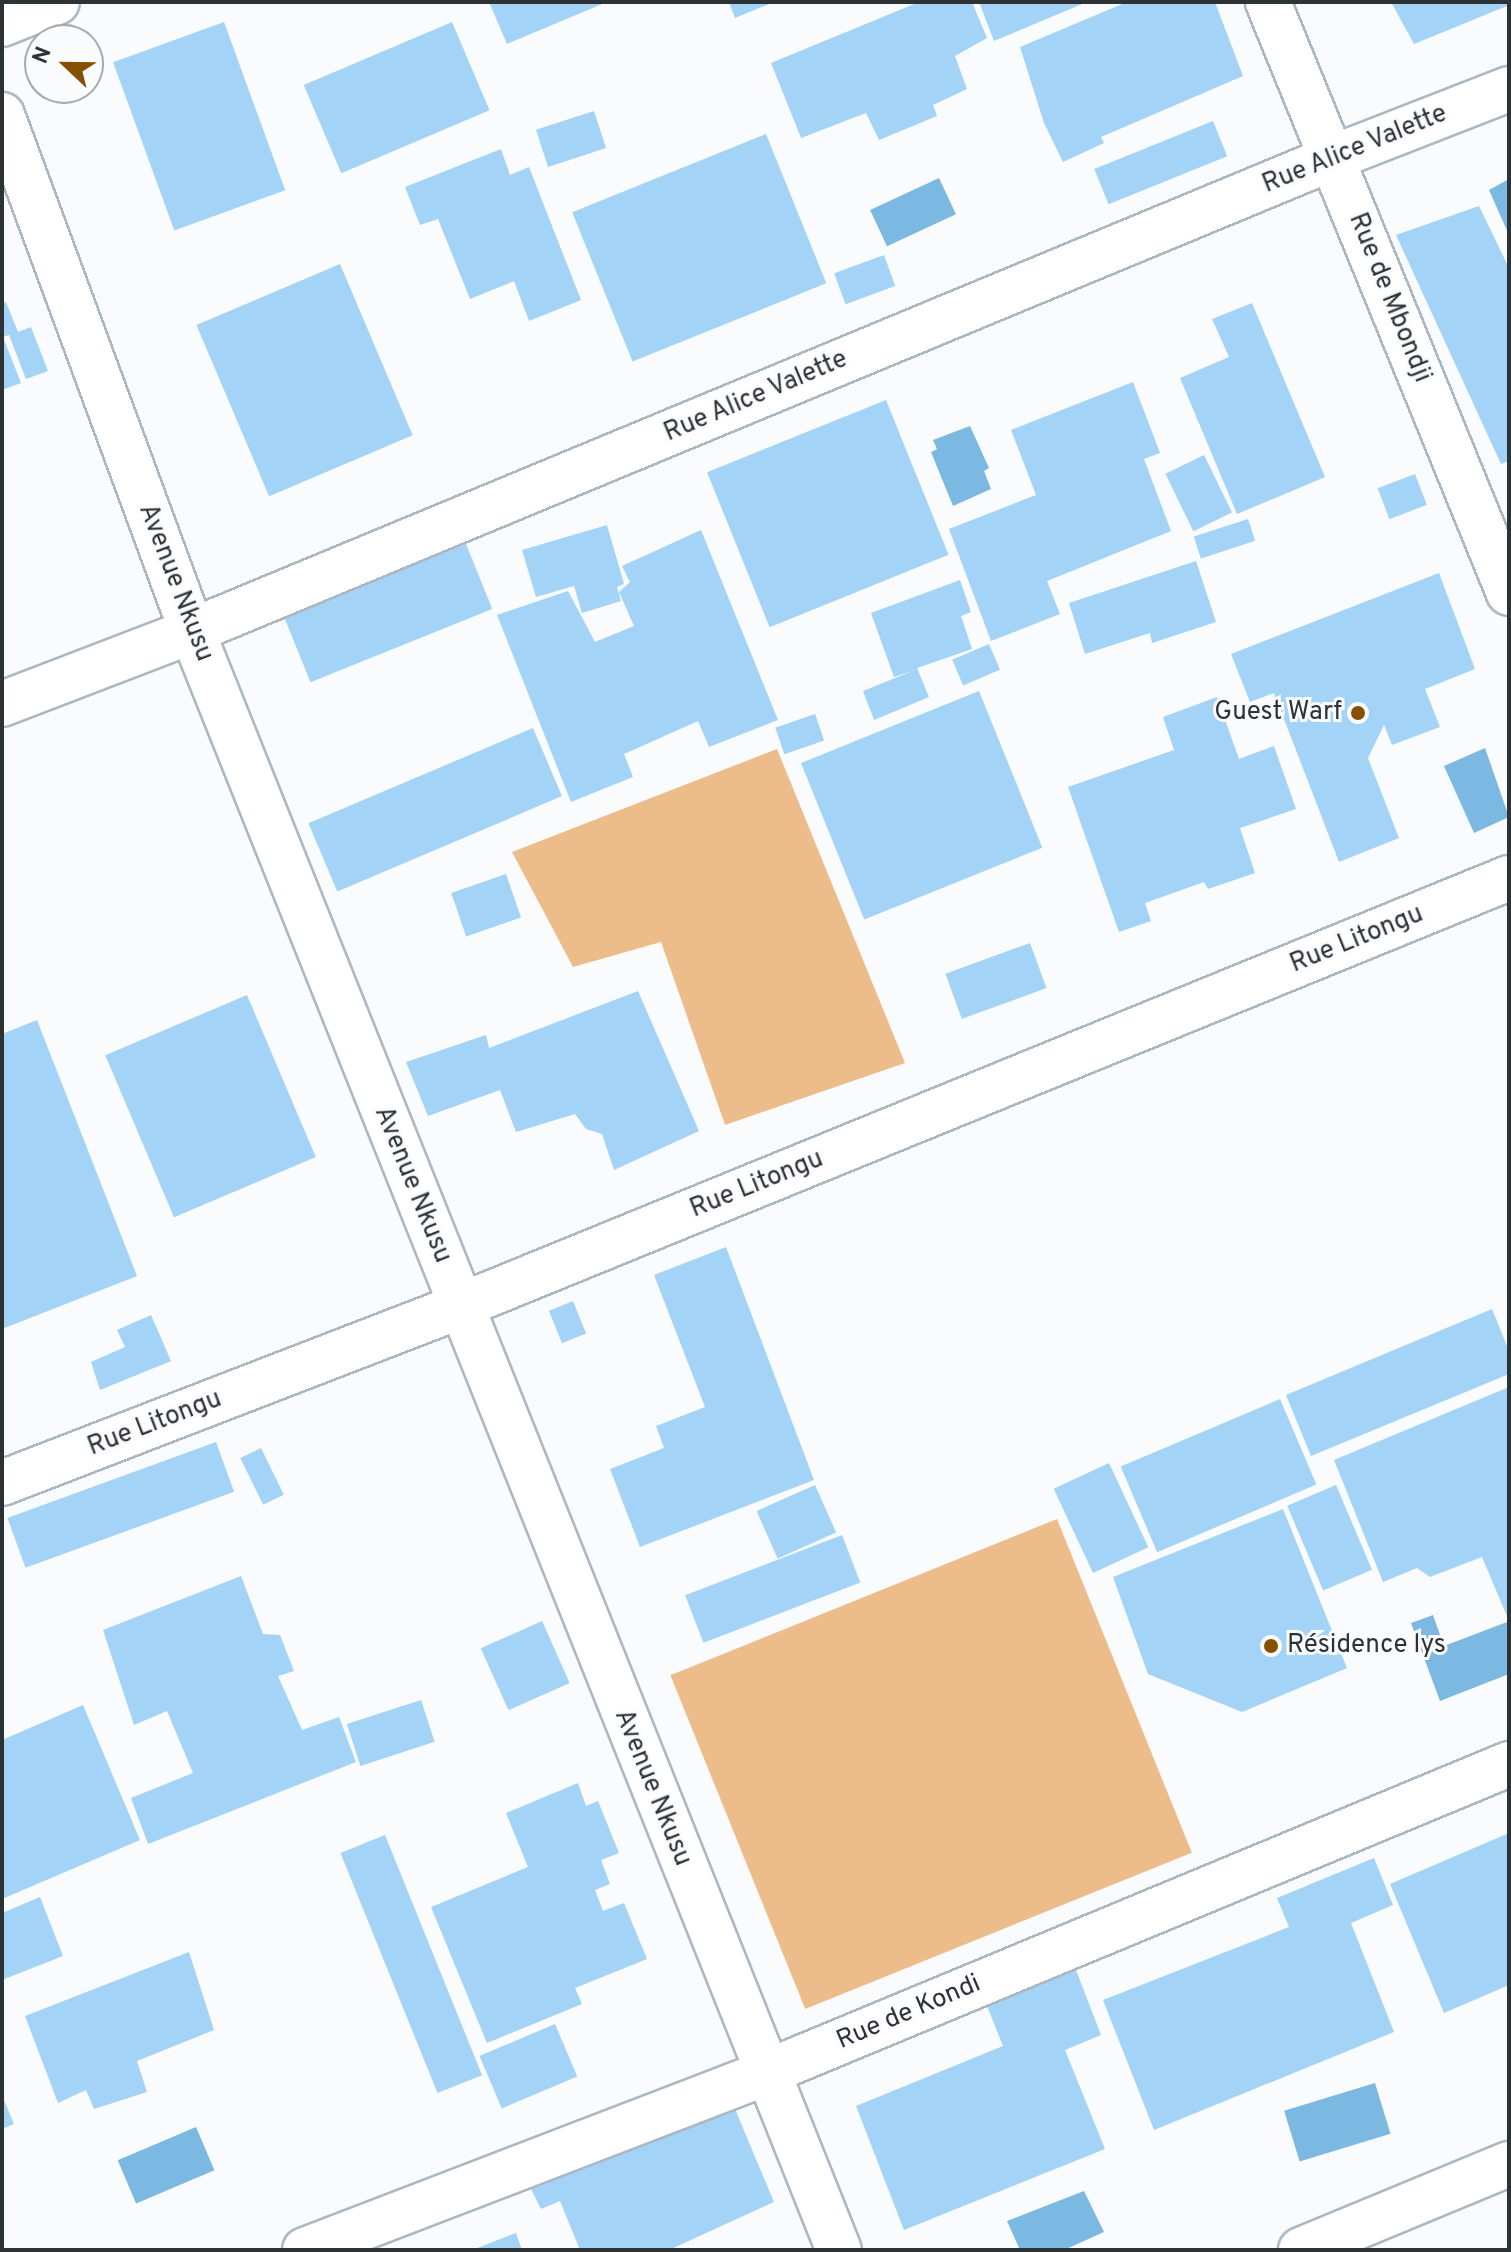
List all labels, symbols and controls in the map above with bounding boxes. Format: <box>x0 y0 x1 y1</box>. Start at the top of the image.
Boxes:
north arrow <box>24 24 104 104</box>
text: N <box>28 43 59 68</box>
street label: Rue Alice Valette <box>1257 98 1453 202</box>
street label: Rue de Mbondji <box>1341 209 1437 387</box>
street label: Rue Alice Valette <box>659 344 853 450</box>
street label: Avenue Nkusu <box>131 500 219 666</box>
place label: Guest Warf <box>1214 697 1342 729</box>
marker: Guest Warf <box>1349 704 1367 722</box>
street label: Rue Litongu <box>1286 899 1428 981</box>
street label: Avenue Nkusu <box>366 1102 458 1268</box>
street label: Rue Litongu <box>686 1144 828 1226</box>
street label: Rue Litongu <box>84 1384 226 1464</box>
place label: Résidence lys <box>1287 1630 1446 1662</box>
marker: Résidence lys <box>1262 1637 1280 1655</box>
street label: Avenue Nkusu <box>606 1705 698 1871</box>
street label: Rue de Kondi <box>832 1969 986 2057</box>

